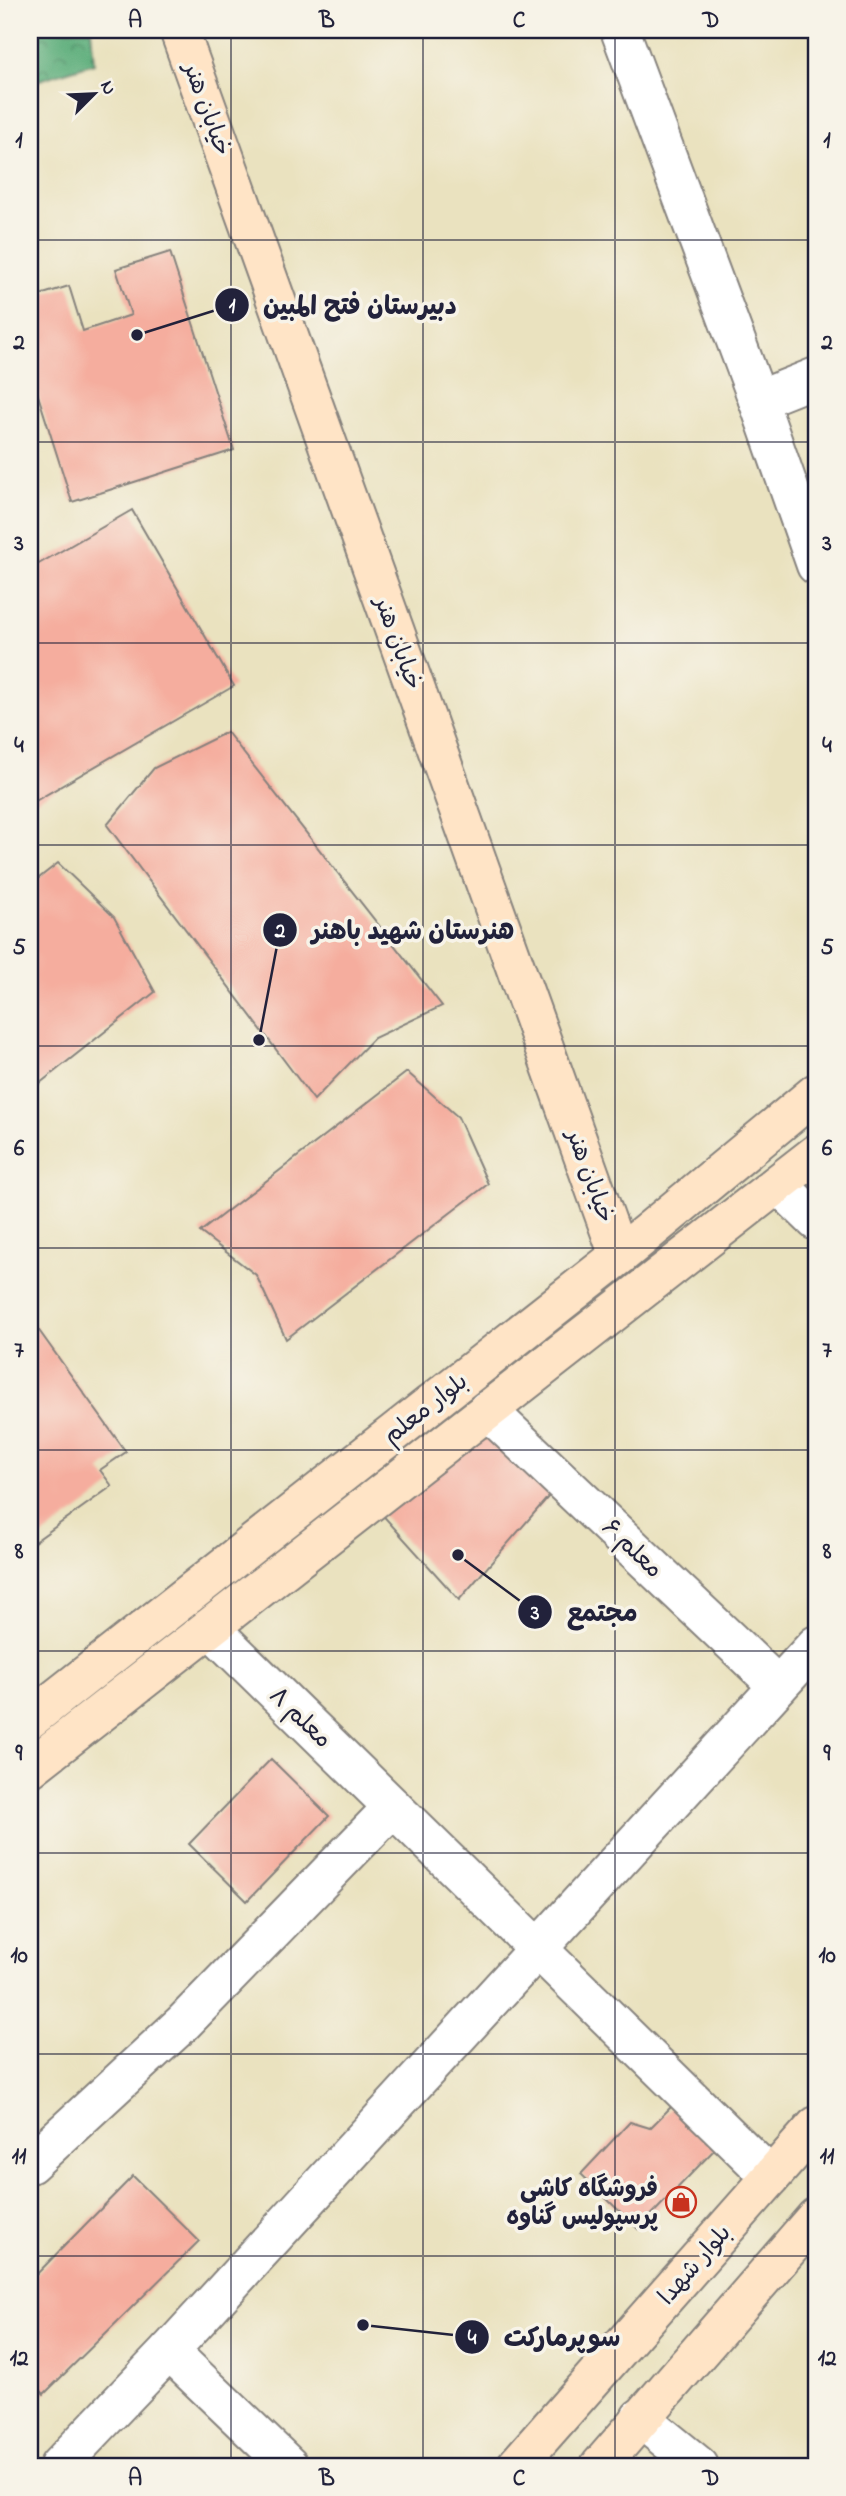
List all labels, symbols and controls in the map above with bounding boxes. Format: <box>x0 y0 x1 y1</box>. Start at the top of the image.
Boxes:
text: A <box>128 5 142 38</box>
text: B <box>318 5 335 38</box>
text: C <box>513 5 526 38</box>
text: D <box>702 5 719 38</box>
street label: خیابان هنر <box>172 57 239 161</box>
north arrow <box>60 60 130 130</box>
text: N <box>92 77 122 100</box>
text: 1 <box>15 125 23 158</box>
text: 1 <box>823 125 831 158</box>
callout: دبیرستان فتح المبین <box>215 281 471 328</box>
text: دبیرستان فتح المبین <box>263 289 457 327</box>
text: 1 <box>229 292 236 322</box>
text: 2 <box>12 327 25 360</box>
text: 2 <box>820 327 833 360</box>
text: 3 <box>13 528 24 561</box>
text: 3 <box>821 528 832 561</box>
street label: خیابان هنر <box>363 591 430 695</box>
text: 4 <box>14 730 24 763</box>
text: 4 <box>822 730 832 763</box>
callout: هنرستان شهید باهنر <box>263 906 528 953</box>
text: هنرستان شهید باهنر <box>309 914 514 952</box>
text: 2 <box>274 917 286 947</box>
text: 5 <box>12 932 26 965</box>
text: 5 <box>820 932 834 965</box>
street label: خیابان هنر <box>555 1124 622 1228</box>
text: 6 <box>14 1133 25 1166</box>
text: 6 <box>822 1133 833 1166</box>
text: 7 <box>14 1335 24 1368</box>
text: 7 <box>822 1335 832 1368</box>
street label: بلوار معلم <box>377 1366 476 1454</box>
street label: معلم ۶ <box>593 1512 670 1588</box>
text: 8 <box>14 1536 24 1569</box>
text: 8 <box>822 1536 832 1569</box>
callout: مجتمع <box>518 1588 652 1635</box>
text: مجتمع <box>566 1596 638 1634</box>
text: 3 <box>530 1599 540 1629</box>
street label: معلم ۸ <box>260 1680 339 1758</box>
text: 9 <box>15 1738 24 1771</box>
text: 9 <box>823 1738 832 1771</box>
text: 10 <box>10 1940 28 1973</box>
text: 10 <box>818 1940 836 1973</box>
text: 11 <box>12 2141 27 2174</box>
text: 11 <box>820 2141 835 2174</box>
place label: فروشگاه کاشی پرسپولیس گناوه <box>506 2173 658 2236</box>
shop icon: فروشگاه کاشی پرسپولیس گناوه <box>664 2185 698 2219</box>
street label: بلوار شهدا <box>651 2218 741 2314</box>
callout: سوپرمارکت <box>455 2313 634 2360</box>
text: سوپرمارکت <box>504 2321 620 2359</box>
text: 4 <box>468 2324 477 2354</box>
text: 12 <box>10 2343 29 2376</box>
text: 12 <box>818 2343 837 2376</box>
text: A <box>128 2463 142 2496</box>
text: B <box>318 2463 335 2496</box>
text: C <box>513 2463 526 2496</box>
text: D <box>702 2463 719 2496</box>

